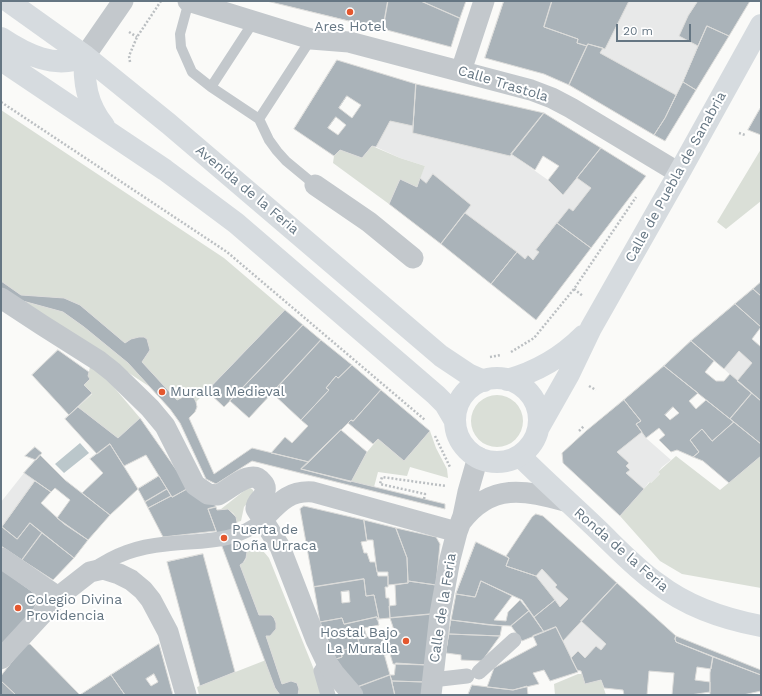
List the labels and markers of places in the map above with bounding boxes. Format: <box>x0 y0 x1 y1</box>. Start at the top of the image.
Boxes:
marker: Ares Hotel <box>345 7 355 17</box>
place label: Ares Hotel <box>314 19 386 35</box>
place label: Muralla Medieval <box>170 384 285 400</box>
marker: Muralla Medieval <box>157 387 167 397</box>
place label: Puerta de Doña Urraca <box>232 522 317 554</box>
marker: Puerta de Doña Urraca <box>219 533 229 543</box>
place label: Colegio Divina Providencia <box>26 592 122 624</box>
marker: Colegio Divina Providencia <box>13 603 23 613</box>
place label: Hostal Bajo La Muralla <box>320 625 398 658</box>
marker: Hostal Bajo La Muralla <box>401 636 411 646</box>

